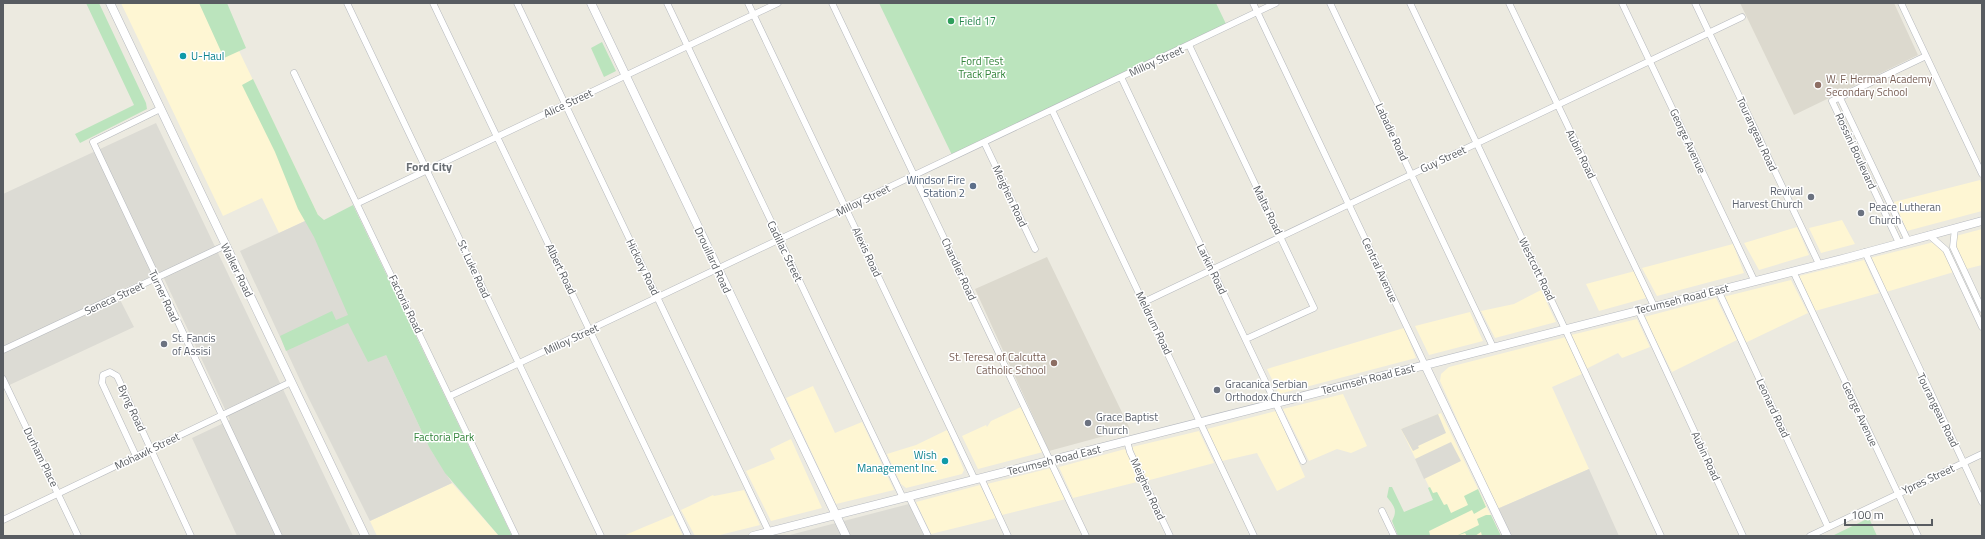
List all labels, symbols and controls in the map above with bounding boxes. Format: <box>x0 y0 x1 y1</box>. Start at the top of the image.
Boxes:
place label: Field 17 <box>959 13 996 29</box>
marker: Field 17 <box>946 16 956 26</box>
street label: Milloy Street <box>1126 41 1186 81</box>
place label: U-Haul <box>191 48 224 64</box>
marker: U-Haul <box>178 51 188 61</box>
park label: Ford Test Track Park <box>958 53 1007 82</box>
place label: W. F. Herman Academy Secondary School <box>1826 71 1933 100</box>
marker: W. F. Herman Academy Secondary School <box>1813 80 1823 90</box>
street label: Alice Street <box>541 85 595 121</box>
street label: Tourangeau Road <box>1733 94 1781 174</box>
street label: Labadie Road <box>1372 100 1412 164</box>
street label: George Avenue <box>1666 106 1710 176</box>
street label: Rossini Boulevard <box>1831 110 1881 192</box>
street label: Aubin Road <box>1562 127 1600 181</box>
street label: Guy Street <box>1418 141 1469 177</box>
district label: Ford City <box>406 157 452 176</box>
street label: Meighen Road <box>989 163 1031 230</box>
place label: Windsor Fire Station 2 <box>907 172 965 201</box>
street label: Milloy Street <box>833 180 893 220</box>
marker: Windsor Fire Station 2 <box>968 181 978 191</box>
street label: Malta Road <box>1249 183 1287 237</box>
place label: Revival Harvest Church <box>1732 183 1803 212</box>
marker: Revival Harvest Church <box>1806 192 1816 202</box>
place label: Peace Lutheran Church <box>1869 199 1941 228</box>
marker: Peace Lutheran Church <box>1856 208 1866 218</box>
street label: Cadillac Street <box>763 218 807 284</box>
street label: Drouillard Road <box>691 224 735 296</box>
street label: Alexis Road <box>848 224 886 280</box>
street label: Chandler Road <box>938 235 981 303</box>
street label: Central Avenue <box>1358 235 1402 305</box>
street label: Westcott Road <box>1515 235 1559 303</box>
street label: Hickory Road <box>622 236 664 298</box>
street label: St. Luke Road <box>454 237 495 301</box>
street label: Walker Road <box>217 240 257 300</box>
street label: Albert Road <box>542 241 580 297</box>
street label: Larkin Road <box>1193 241 1231 297</box>
street label: Turner Road <box>145 267 183 325</box>
street label: Factoria Road <box>385 272 427 336</box>
street label: Seneca Street <box>82 277 147 319</box>
street label: Tecumseh Road East <box>1633 280 1731 318</box>
street label: Meldrum Road <box>1132 289 1176 357</box>
street label: Milloy Street <box>541 319 601 359</box>
place label: St. Fancis of Assisi <box>172 330 216 359</box>
marker: St. Fancis of Assisi <box>159 339 169 349</box>
place label: St. Teresa of Calcutta Catholic School <box>949 349 1046 378</box>
marker: St. Teresa of Calcutta Catholic School <box>1049 358 1059 368</box>
street label: Tecumseh Road East <box>1319 360 1417 398</box>
street label: Tourangeau Road <box>1913 370 1963 450</box>
place label: Gracanica Serbian Orthodox Church <box>1225 376 1307 405</box>
street label: Leonard Road <box>1752 376 1794 440</box>
street label: George Avenue <box>1838 379 1882 449</box>
street label: Byng Road <box>114 382 150 434</box>
marker: Gracanica Serbian Orthodox Church <box>1212 385 1222 395</box>
place label: Grace Baptist Church <box>1096 409 1158 438</box>
marker: Grace Baptist Church <box>1083 418 1093 428</box>
street label: Durham Place <box>20 424 63 490</box>
street label: Mohawk Street <box>112 428 182 474</box>
park label: Factoria Park <box>414 429 475 445</box>
street label: Aubin Road <box>1688 429 1724 483</box>
street label: Tecumseh Road East <box>1005 441 1103 479</box>
place label: Wish Management Inc. <box>857 447 937 476</box>
marker: Wish Management Inc. <box>940 456 950 466</box>
street label: Meighen Road <box>1127 456 1169 523</box>
street label: Ypres Street <box>1899 460 1957 498</box>
scale bar <box>1845 501 1932 527</box>
text: 100 m <box>1851 505 1884 524</box>

